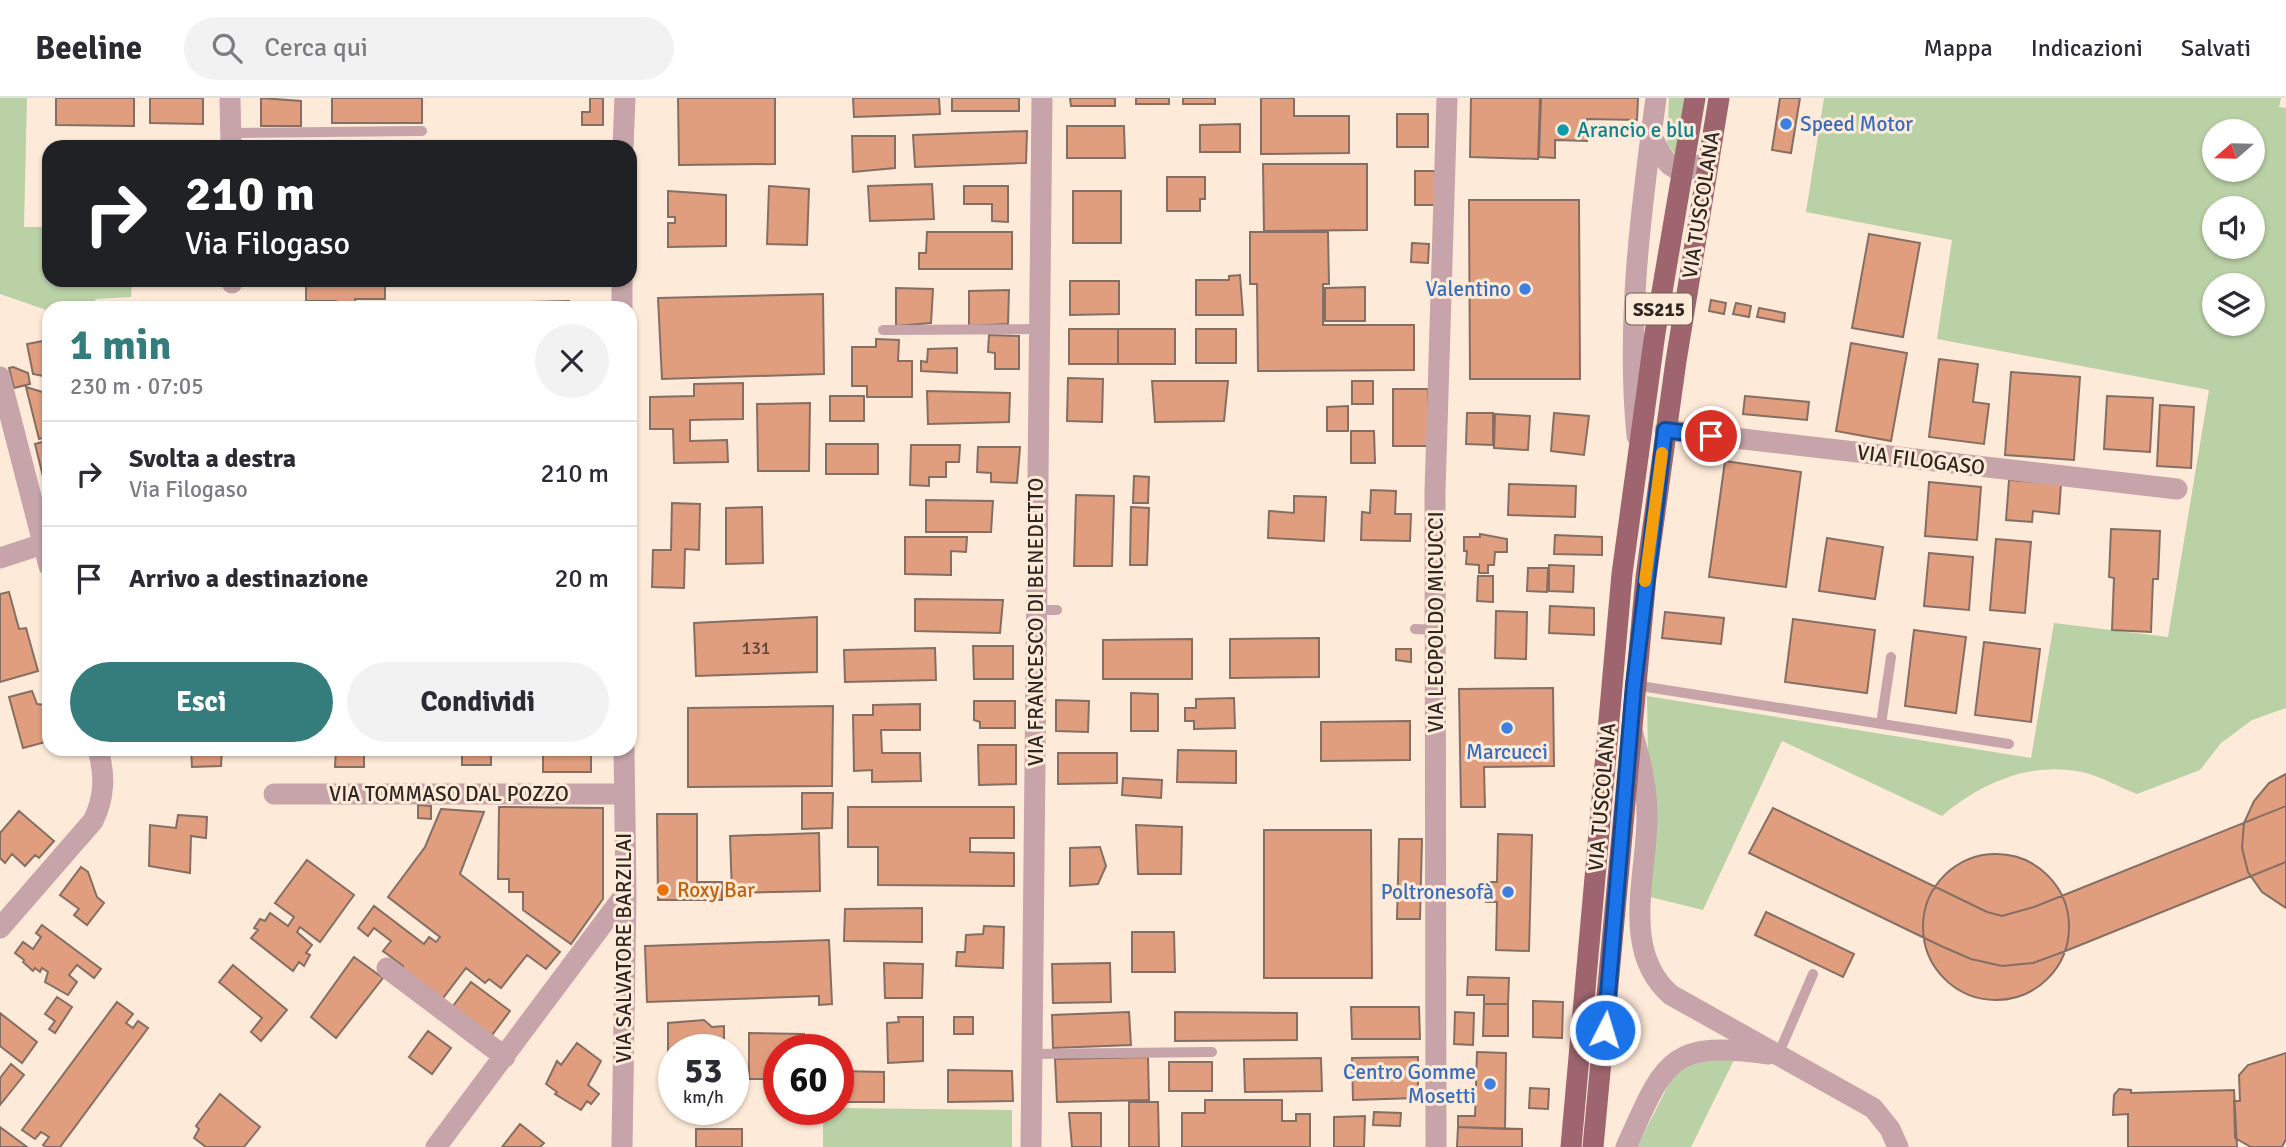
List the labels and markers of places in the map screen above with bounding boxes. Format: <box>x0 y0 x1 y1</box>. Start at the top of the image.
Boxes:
place label: Speed Motor <box>1800 111 1913 137</box>
marker: Speed Motor <box>1778 116 1794 132</box>
place label: Arancio e blu <box>1577 117 1695 143</box>
marker: Arancio e blu <box>1555 122 1571 138</box>
place label: Valentino <box>1426 276 1511 302</box>
marker: Valentino <box>1517 281 1533 297</box>
pin <box>1681 406 1741 466</box>
marker: Marcucci <box>1499 720 1515 736</box>
place label: Marcucci <box>1466 739 1548 765</box>
place label: Roxy Bar <box>677 877 755 903</box>
place label: Poltronesofà <box>1381 879 1494 905</box>
marker: Roxy Bar <box>655 882 671 898</box>
marker: Poltronesofà <box>1500 884 1516 900</box>
place label: Centro Gomme Mosetti <box>1343 1059 1476 1109</box>
marker: Centro Gomme Mosetti <box>1482 1076 1498 1092</box>

